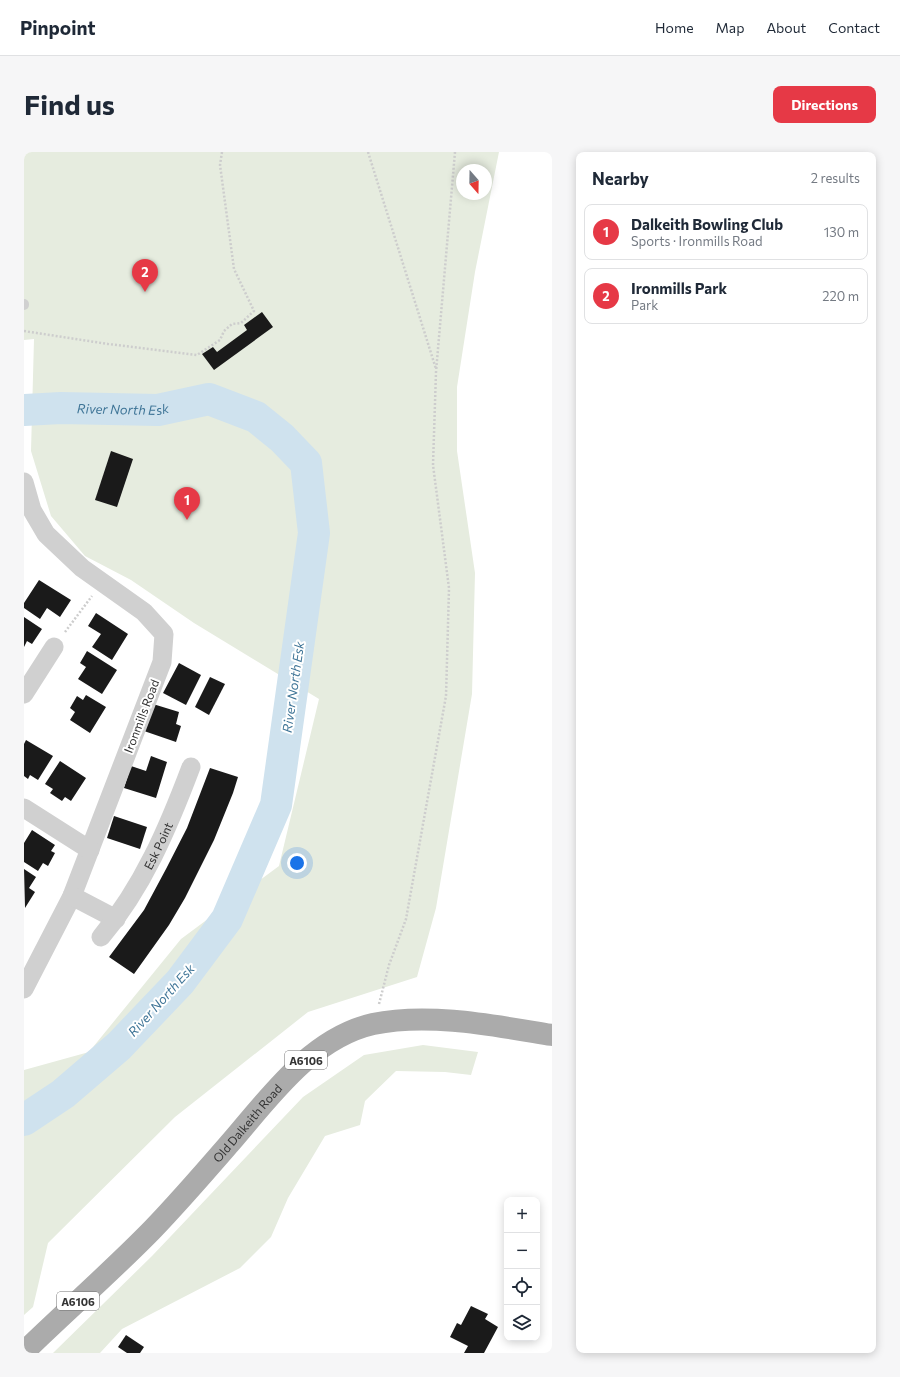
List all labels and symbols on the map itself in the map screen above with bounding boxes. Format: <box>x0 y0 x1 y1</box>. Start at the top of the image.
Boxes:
north arrow <box>456 164 492 200</box>
pin: 2 <box>132 259 158 292</box>
water label: River North Esk <box>77 400 171 418</box>
pin: 1 <box>174 487 200 520</box>
water label: River North Esk <box>279 639 307 734</box>
street label: Ironmills Road <box>121 677 161 755</box>
street label: Esk Point <box>141 820 175 872</box>
your location <box>287 853 307 873</box>
water label: River North Esk <box>124 960 198 1039</box>
road number: A6106 <box>285 1051 327 1069</box>
street label: Old Dalkeith Road <box>210 1081 284 1165</box>
road number: A6106 <box>57 1292 99 1310</box>

